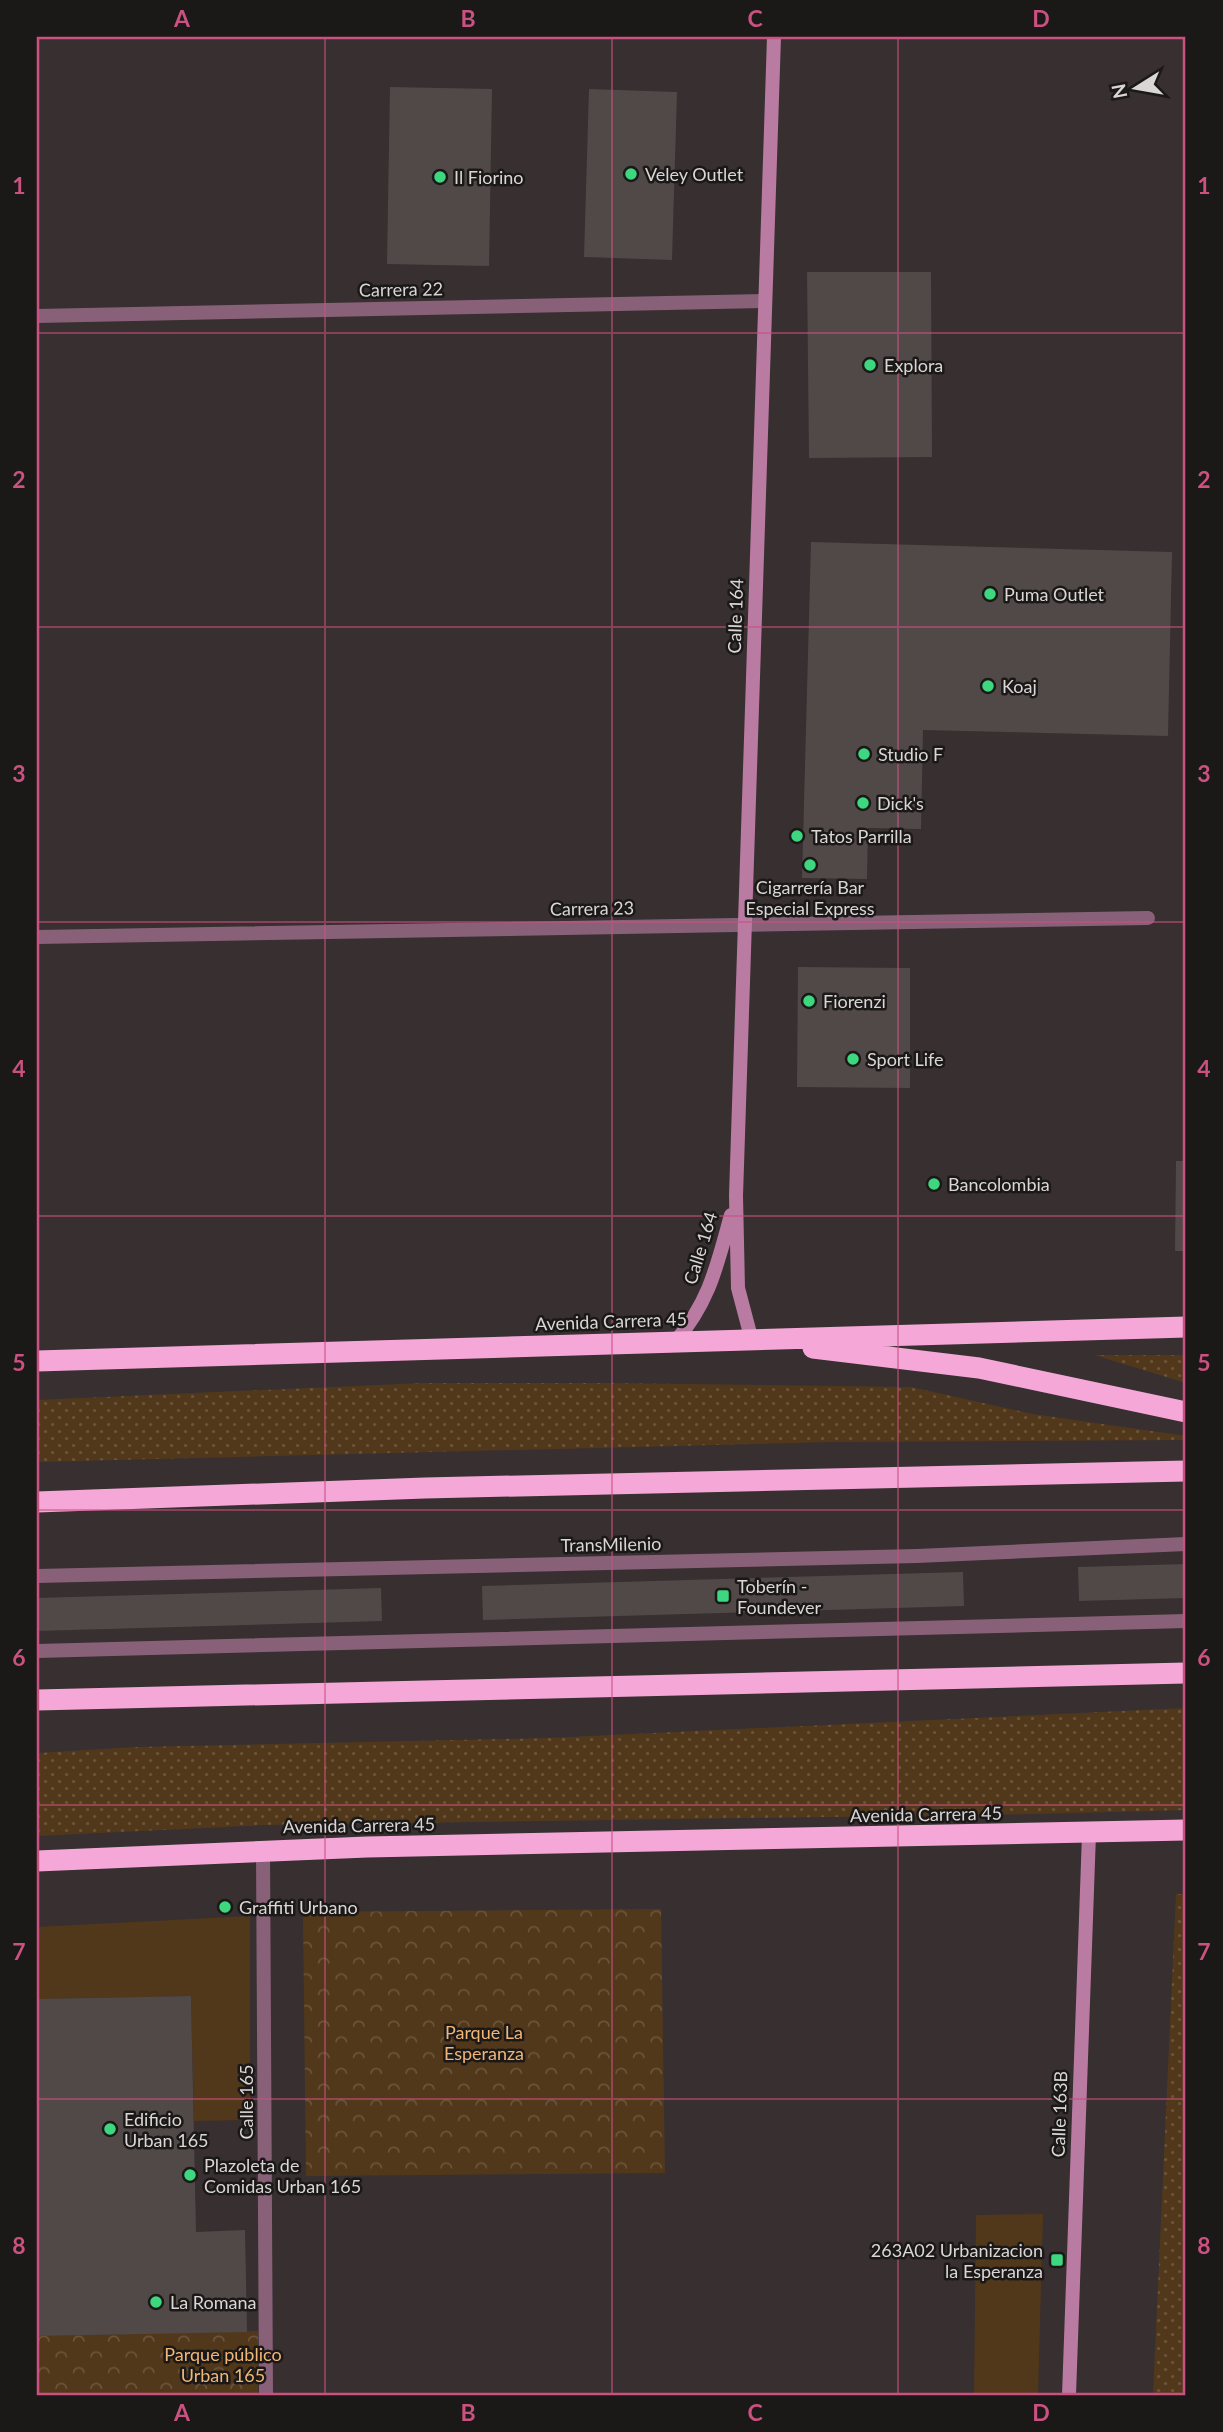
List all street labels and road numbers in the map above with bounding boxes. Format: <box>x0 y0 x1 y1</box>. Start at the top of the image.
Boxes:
street label: Carrera 22 <box>359 277 443 301</box>
street label: Calle 164 <box>723 578 747 654</box>
street label: Carrera 23 <box>550 896 634 920</box>
street label: Calle 164 <box>679 1209 721 1287</box>
street label: Avenida Carrera 45 <box>535 1307 687 1335</box>
street label: TransMilenio <box>560 1532 662 1556</box>
street label: Avenida Carrera 45 <box>850 1802 1002 1826</box>
street label: Avenida Carrera 45 <box>283 1813 435 1837</box>
street label: Calle 165 <box>235 2065 257 2139</box>
street label: Calle 163B <box>1046 2070 1072 2158</box>

